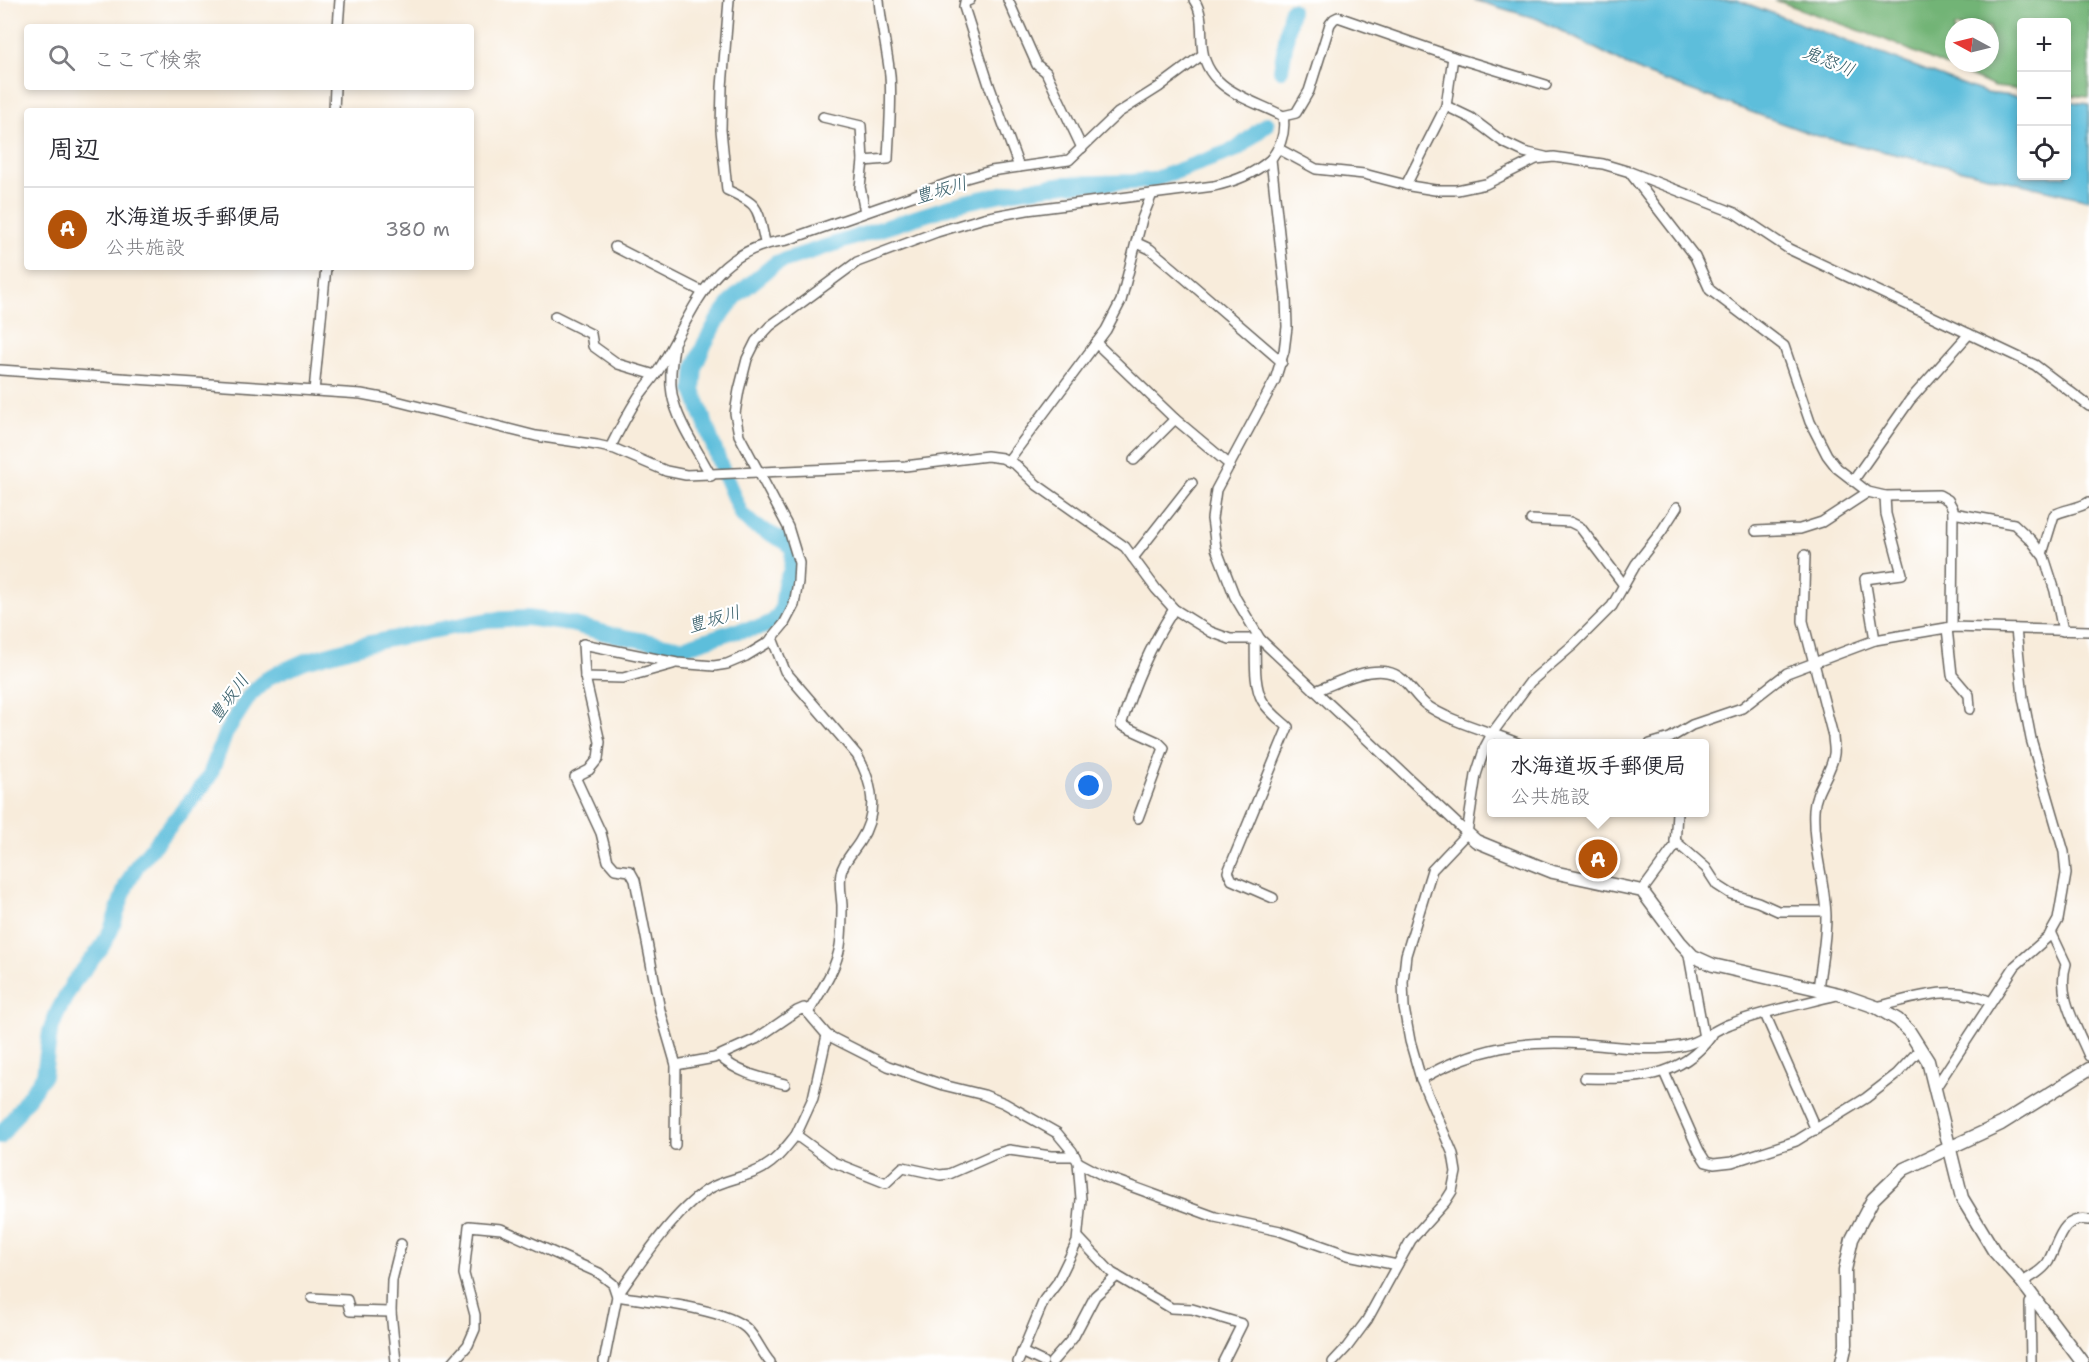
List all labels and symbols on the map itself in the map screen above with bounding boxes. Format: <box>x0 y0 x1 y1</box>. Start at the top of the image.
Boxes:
north arrow <box>1945 18 1999 72</box>
water label: 鬼怒川 <box>1799 40 1859 82</box>
water label: 豊坂川 <box>912 171 970 209</box>
water label: 豊坂川 <box>685 600 743 638</box>
water label: 豊坂川 <box>203 669 255 727</box>
your location <box>1074 771 1103 800</box>
pin: A <box>1578 836 1618 882</box>

